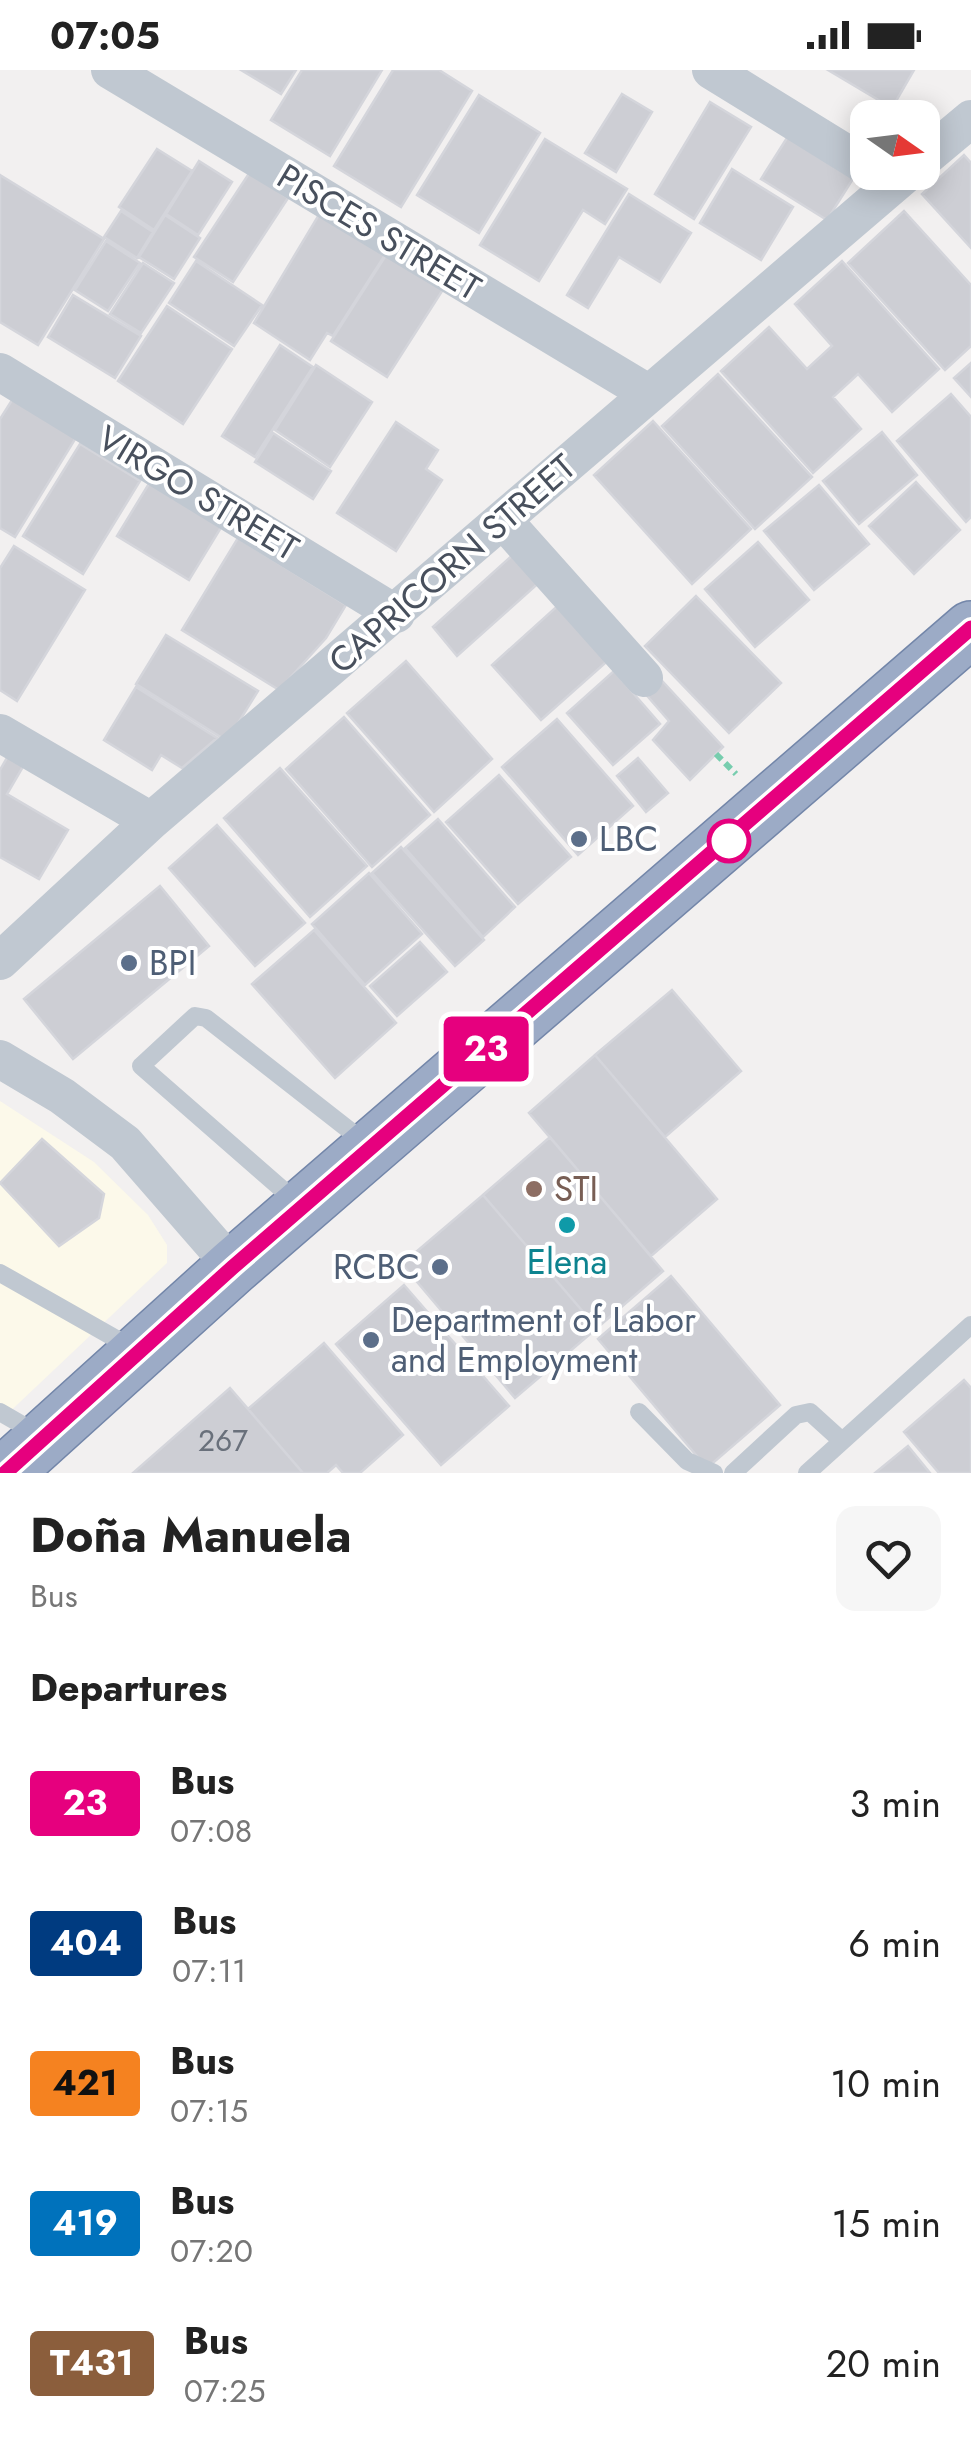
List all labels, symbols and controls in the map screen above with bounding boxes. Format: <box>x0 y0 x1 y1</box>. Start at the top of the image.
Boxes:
text: 07:05 <box>50 8 160 63</box>
north arrow <box>850 100 940 190</box>
map controls <box>850 100 940 190</box>
street label: PISCES STREET <box>268 151 490 313</box>
street label: VIRGO STREET <box>88 413 308 573</box>
street label: CAPRICORN STREET <box>318 443 586 685</box>
place label: LBC <box>599 814 658 864</box>
unlabelled marker <box>708 820 750 862</box>
marker: LBC <box>568 828 590 850</box>
place label: BPI <box>149 938 196 988</box>
marker: BPI <box>118 952 140 974</box>
line badge: 23 <box>441 1016 531 1082</box>
text: 23 <box>464 1024 508 1074</box>
place label: STI <box>554 1164 598 1214</box>
marker: STI <box>523 1178 545 1200</box>
marker: Elena <box>556 1214 578 1236</box>
place label: Elena <box>527 1237 607 1287</box>
place label: RCBC <box>333 1242 420 1292</box>
marker: RCBC <box>429 1256 451 1278</box>
place label: Department of Labor and Employment <box>391 1295 696 1385</box>
marker: Department of Labor and Employment <box>360 1329 382 1351</box>
house number: 267 <box>198 1419 248 1462</box>
text: Doña Manuela <box>30 1501 352 1570</box>
button: heart <box>836 1506 941 1611</box>
text: Bus <box>30 1573 78 1619</box>
text: Departures <box>30 1660 227 1715</box>
text: Bus <box>170 1753 234 1808</box>
text: 3 min <box>849 1776 941 1831</box>
text: 23 <box>63 1778 107 1828</box>
text: 07:08 <box>170 1808 252 1854</box>
text: Bus <box>172 1893 236 1948</box>
text: 6 min <box>848 1916 941 1971</box>
text: 404 <box>50 1918 122 1968</box>
text: 07:11 <box>172 1948 246 1994</box>
text: Bus <box>170 2033 234 2088</box>
text: 10 min <box>830 2056 941 2111</box>
text: 421 <box>52 2058 118 2108</box>
text: 07:15 <box>170 2088 248 2134</box>
text: Bus <box>170 2173 234 2228</box>
text: 15 min <box>832 2196 941 2251</box>
text: 419 <box>52 2198 118 2248</box>
text: 07:20 <box>170 2228 253 2274</box>
text: Bus <box>184 2313 248 2368</box>
text: 20 min <box>826 2336 941 2391</box>
text: T431 <box>50 2338 134 2388</box>
text: 07:25 <box>184 2368 265 2414</box>

